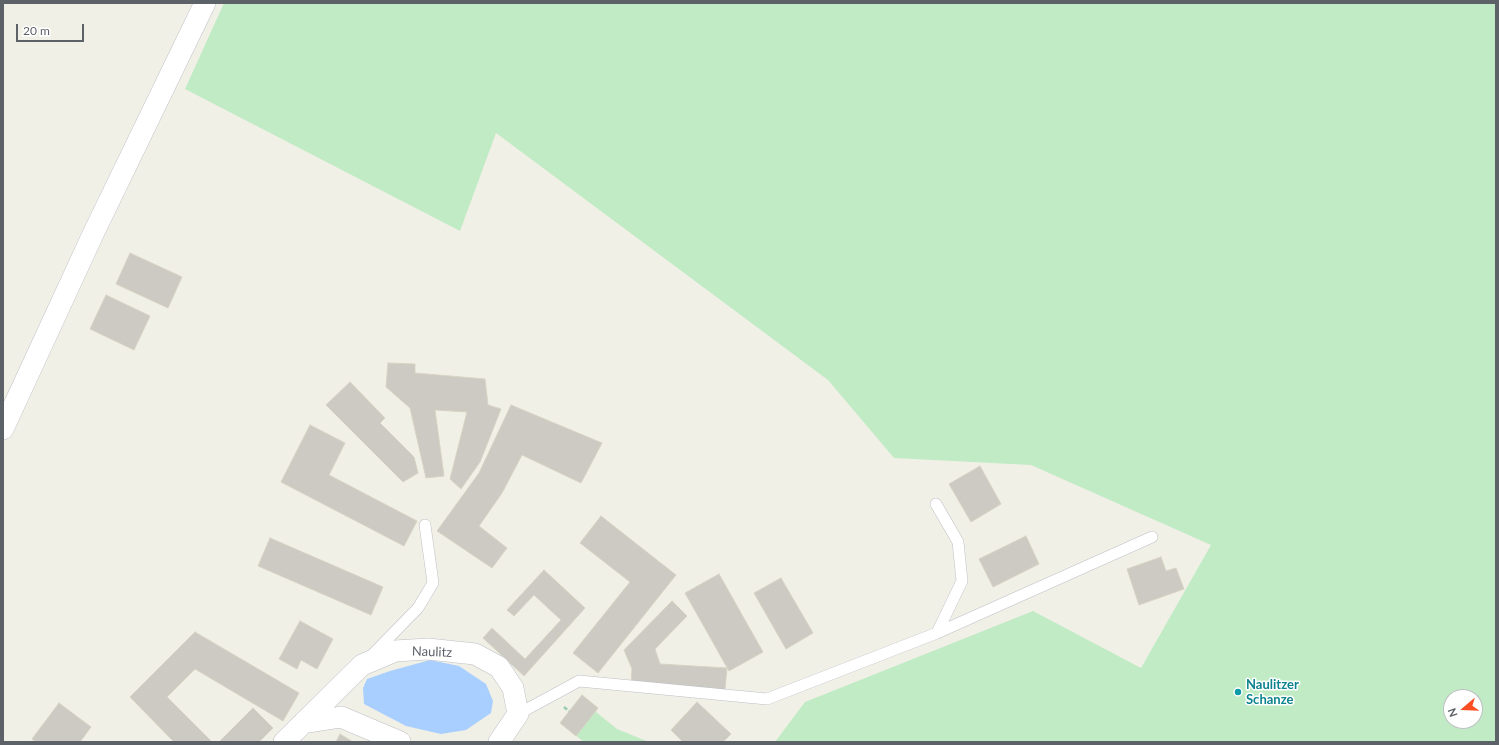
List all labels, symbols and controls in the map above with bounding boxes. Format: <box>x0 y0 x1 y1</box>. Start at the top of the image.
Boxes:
scale bar <box>18 16 86 42</box>
text: 20 m <box>23 23 50 38</box>
street label: Naulitz <box>412 644 452 660</box>
place label: Naulitzer Schanze <box>1246 677 1299 708</box>
marker: Naulitzer Schanze <box>1233 687 1243 697</box>
north arrow <box>1443 689 1483 729</box>
text: N <box>1445 707 1460 719</box>

